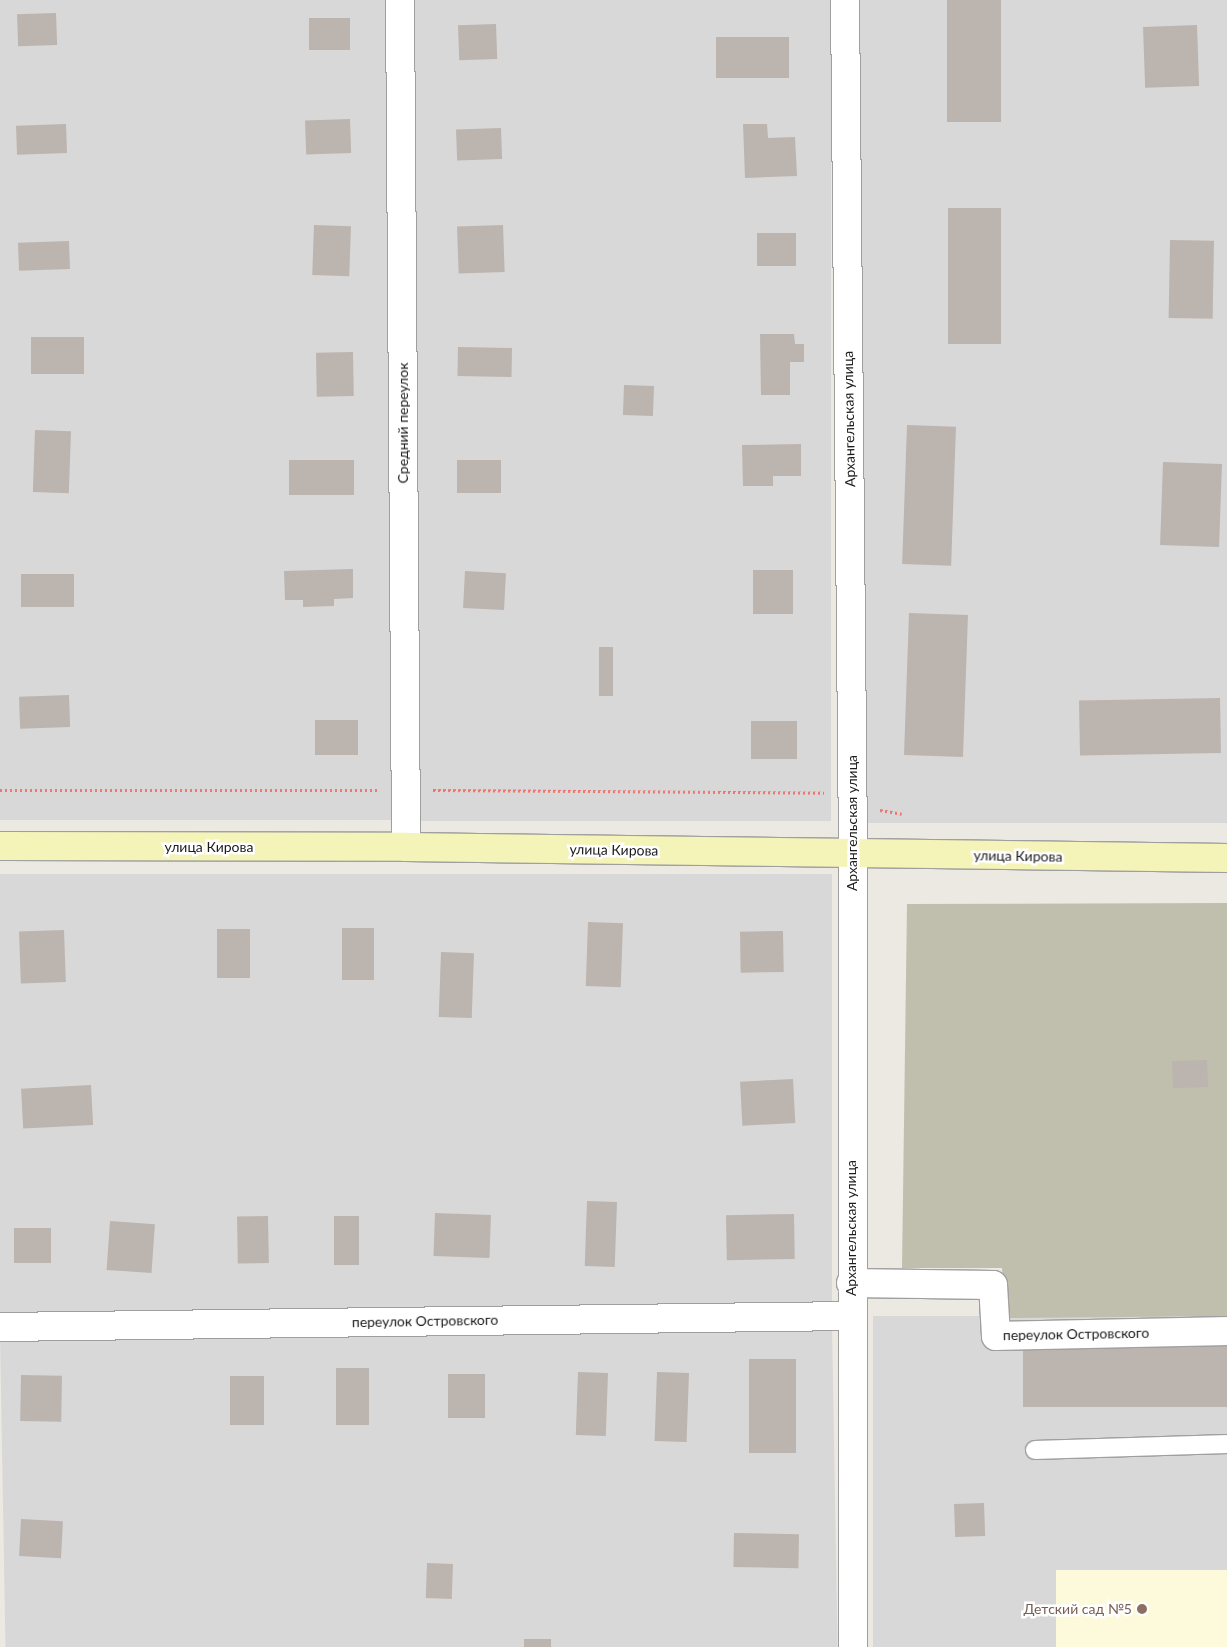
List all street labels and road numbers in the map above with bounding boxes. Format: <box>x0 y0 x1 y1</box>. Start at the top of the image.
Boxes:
street label: Архангельская улица <box>839 351 859 487</box>
street label: Средний переулок <box>395 363 411 483</box>
street label: Архангельская улица <box>844 755 860 891</box>
street label: улица Кирова <box>165 839 253 855</box>
street label: улица Кирова <box>569 841 659 859</box>
street label: улица Кирова <box>973 847 1063 865</box>
street label: Архангельская улица <box>843 1160 859 1296</box>
street label: переулок Островского <box>352 1311 498 1331</box>
street label: переулок Островского <box>1003 1324 1149 1344</box>

